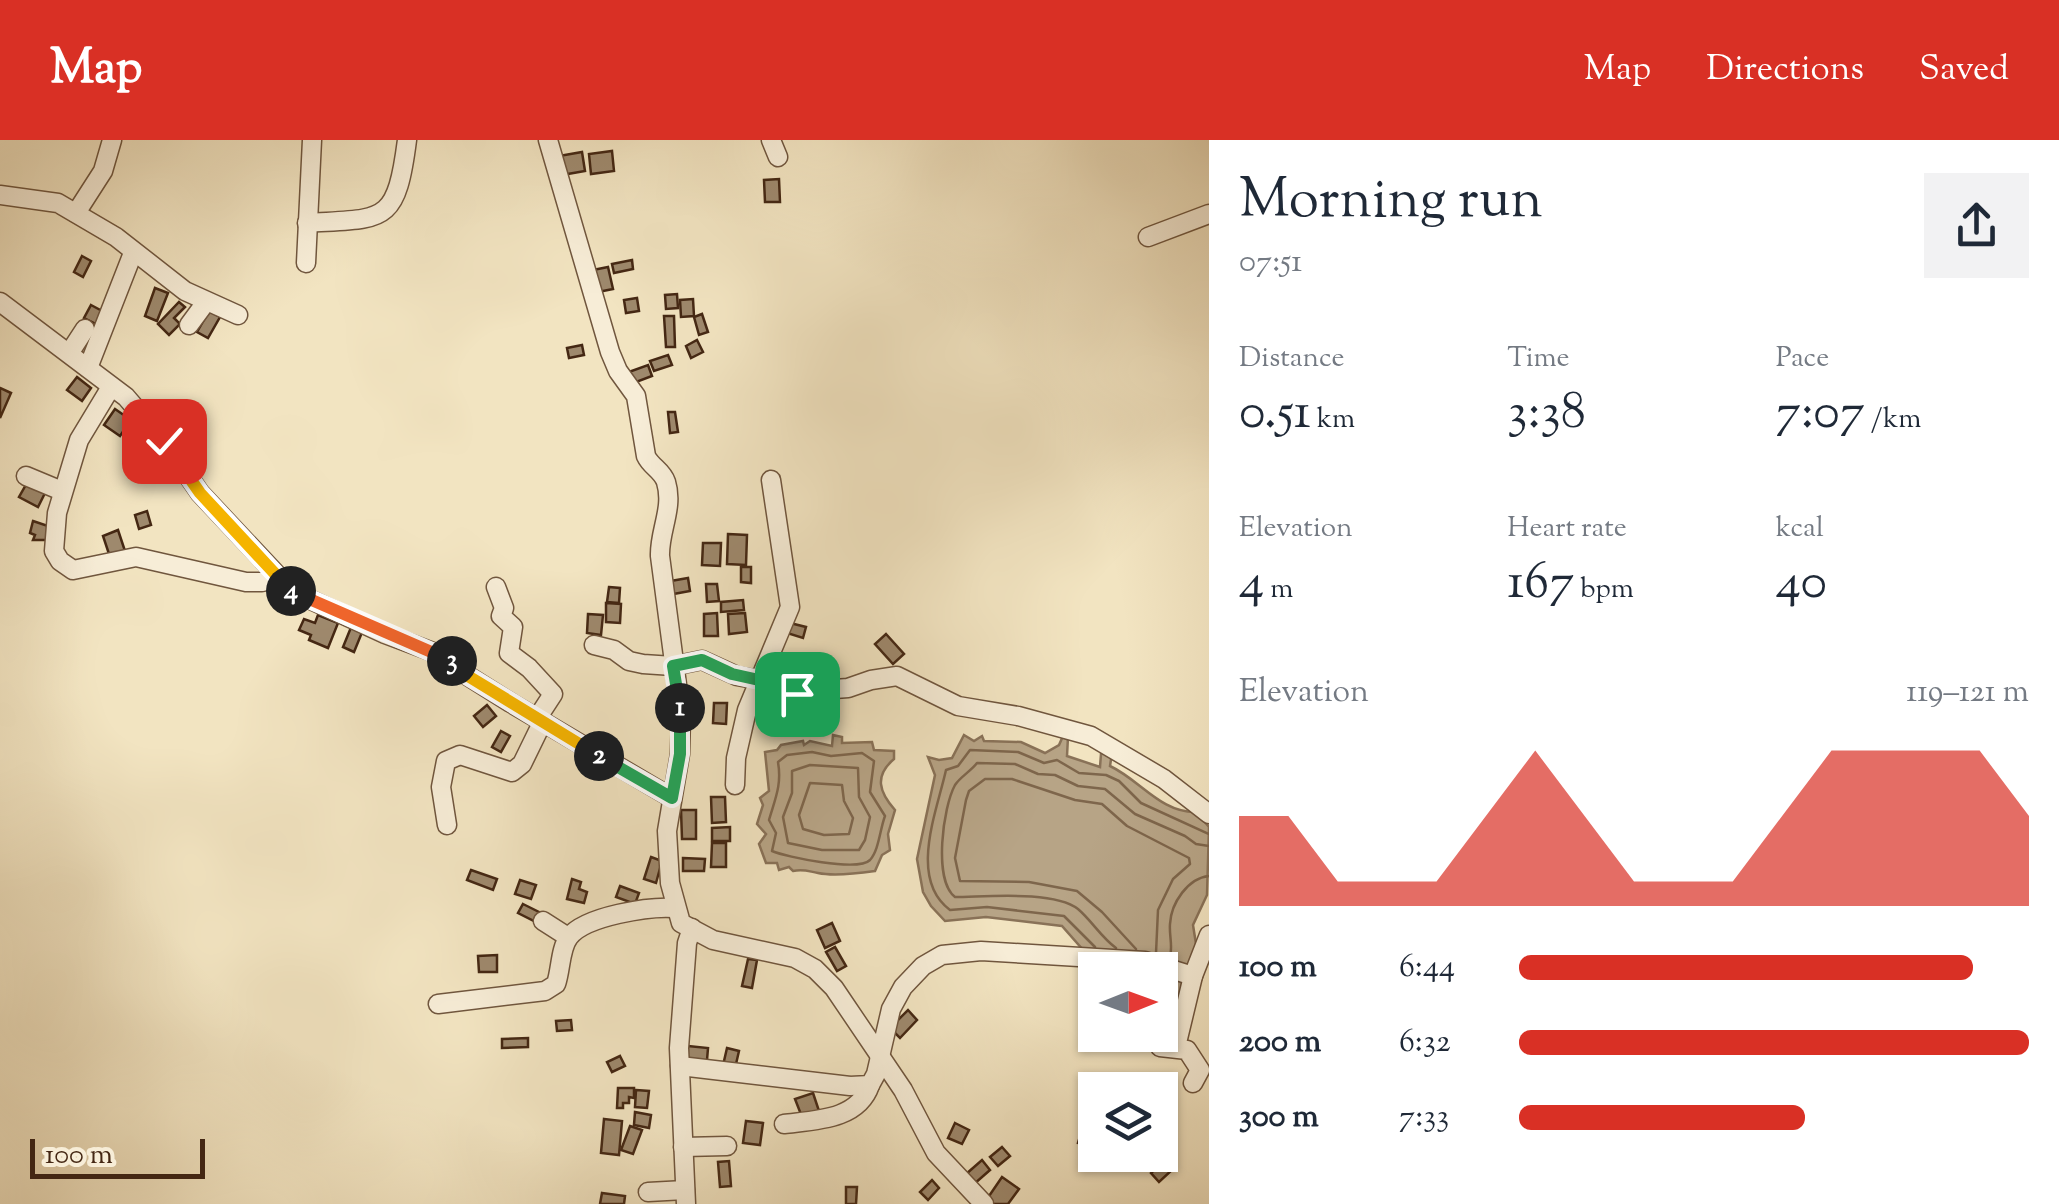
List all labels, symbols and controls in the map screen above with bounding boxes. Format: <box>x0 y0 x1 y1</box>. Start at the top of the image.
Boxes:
text: Map <box>50 36 142 105</box>
text: Map <box>1584 45 1651 96</box>
text: Directions <box>1706 45 1864 96</box>
text: Saved <box>1919 45 2009 96</box>
text: Morning run <box>1239 163 1543 242</box>
button: share <box>1924 173 2029 278</box>
text: 07:51 <box>1239 240 1302 286</box>
text: Distance <box>1239 339 1345 379</box>
text: Time <box>1507 339 1570 379</box>
text: Pace <box>1776 339 1829 379</box>
text: 0.51 <box>1239 379 1311 451</box>
text: 3:38 <box>1507 379 1586 451</box>
text: 7:07 <box>1776 379 1865 451</box>
pin <box>122 399 207 484</box>
text: km <box>1311 400 1355 440</box>
text: /km <box>1865 400 1921 440</box>
icon: check <box>137 414 192 469</box>
text: Elevation <box>1239 509 1353 549</box>
text: Heart rate <box>1507 509 1627 549</box>
text: kcal <box>1776 509 1824 549</box>
text: 4 <box>1239 549 1264 621</box>
text: 167 <box>1507 549 1574 621</box>
text: 40 <box>1776 549 1827 621</box>
pin: 4 <box>266 566 316 616</box>
text: m <box>1264 570 1293 610</box>
text: bpm <box>1574 570 1634 610</box>
text: 4 <box>284 571 298 611</box>
pin: 3 <box>427 636 477 686</box>
text: 3 <box>446 641 458 681</box>
pin <box>755 652 840 737</box>
icon: arrive <box>770 667 825 722</box>
text: Elevation <box>1239 670 1369 716</box>
text: 119–121 m <box>1906 670 2029 716</box>
pin: 1 <box>655 683 705 733</box>
text: 1 <box>675 688 685 728</box>
pin: 2 <box>574 731 624 781</box>
text: 2 <box>592 736 606 776</box>
text: 100 m <box>1239 945 1317 991</box>
text: 6:44 <box>1399 945 1455 991</box>
north arrow <box>1078 952 1178 1052</box>
map controls <box>1078 952 1178 1172</box>
text: 200 m <box>1239 1020 1321 1066</box>
text: 6:32 <box>1399 1020 1451 1066</box>
button: layers <box>1078 1072 1178 1172</box>
text: 300 m <box>1239 1095 1319 1141</box>
text: 7:33 <box>1399 1095 1449 1141</box>
scale bar <box>30 1134 205 1178</box>
text: 100 m <box>45 1136 113 1176</box>

